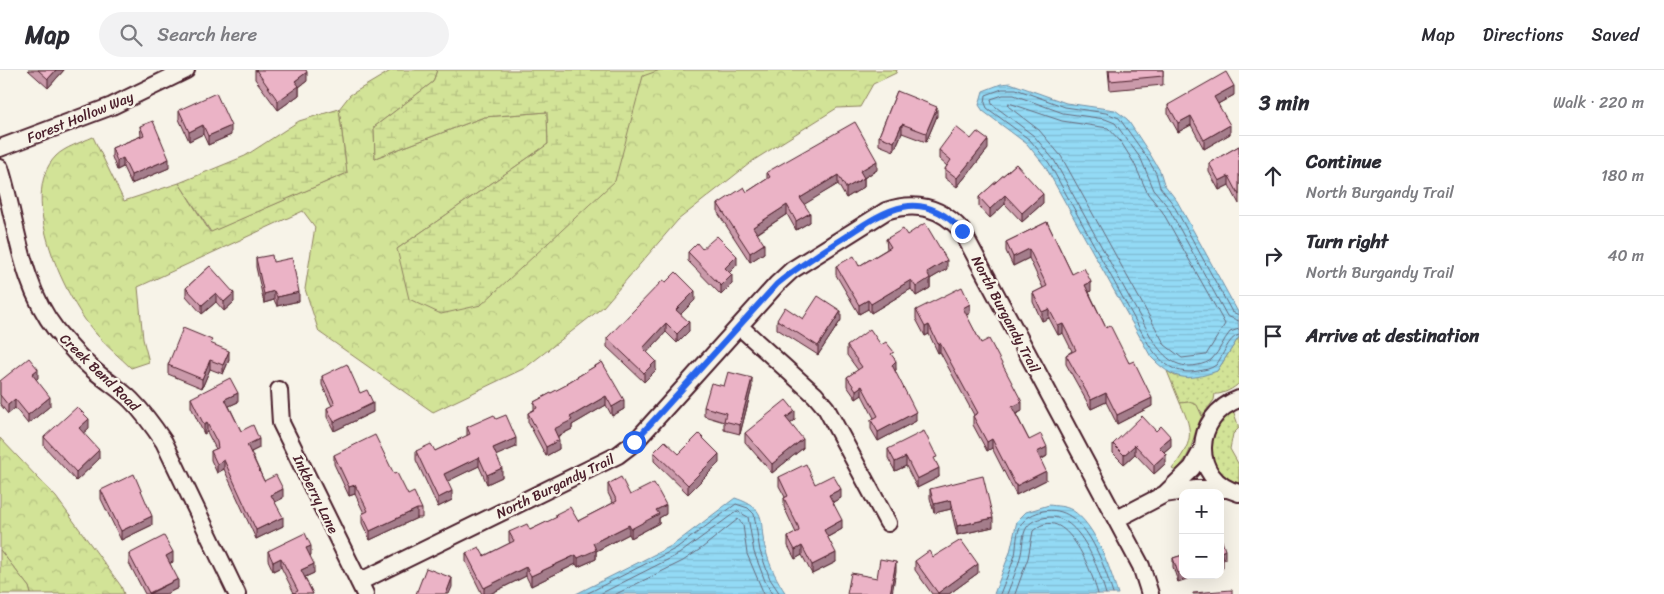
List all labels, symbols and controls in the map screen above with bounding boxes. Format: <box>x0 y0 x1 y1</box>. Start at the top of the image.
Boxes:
search box <box>99 12 449 57</box>
text: Map <box>25 14 69 56</box>
text: Search here <box>157 18 257 51</box>
text: Map <box>1422 19 1455 51</box>
text: Directions <box>1483 19 1564 51</box>
text: Saved <box>1592 19 1639 51</box>
icon: search <box>117 21 145 49</box>
street label: Forest Hollow Way <box>23 84 138 150</box>
text: 3 min <box>1259 84 1309 122</box>
text: Walk · 220 m <box>1553 88 1644 117</box>
text: Continue <box>1306 145 1382 178</box>
text: 180 m <box>1601 161 1644 190</box>
icon: ahead <box>1259 162 1287 190</box>
text: North Burgandy Trail <box>1306 178 1454 207</box>
route end <box>951 220 974 243</box>
text: Turn right <box>1306 225 1388 258</box>
text: 40 m <box>1607 241 1644 270</box>
icon: right <box>1259 242 1287 270</box>
street label: North Burgandy Trail <box>964 251 1047 378</box>
text: North Burgandy Trail <box>1306 258 1454 287</box>
text: Arrive at destination <box>1306 319 1479 352</box>
icon: arrive <box>1259 322 1287 350</box>
street label: Creek Bend Road <box>54 327 147 419</box>
route start <box>623 431 646 454</box>
street label: North Burgandy Trail <box>492 446 620 526</box>
street label: Inkberry Lane <box>285 450 346 538</box>
map controls <box>1179 489 1224 579</box>
button: + <box>1179 489 1224 534</box>
button: − <box>1179 534 1224 579</box>

